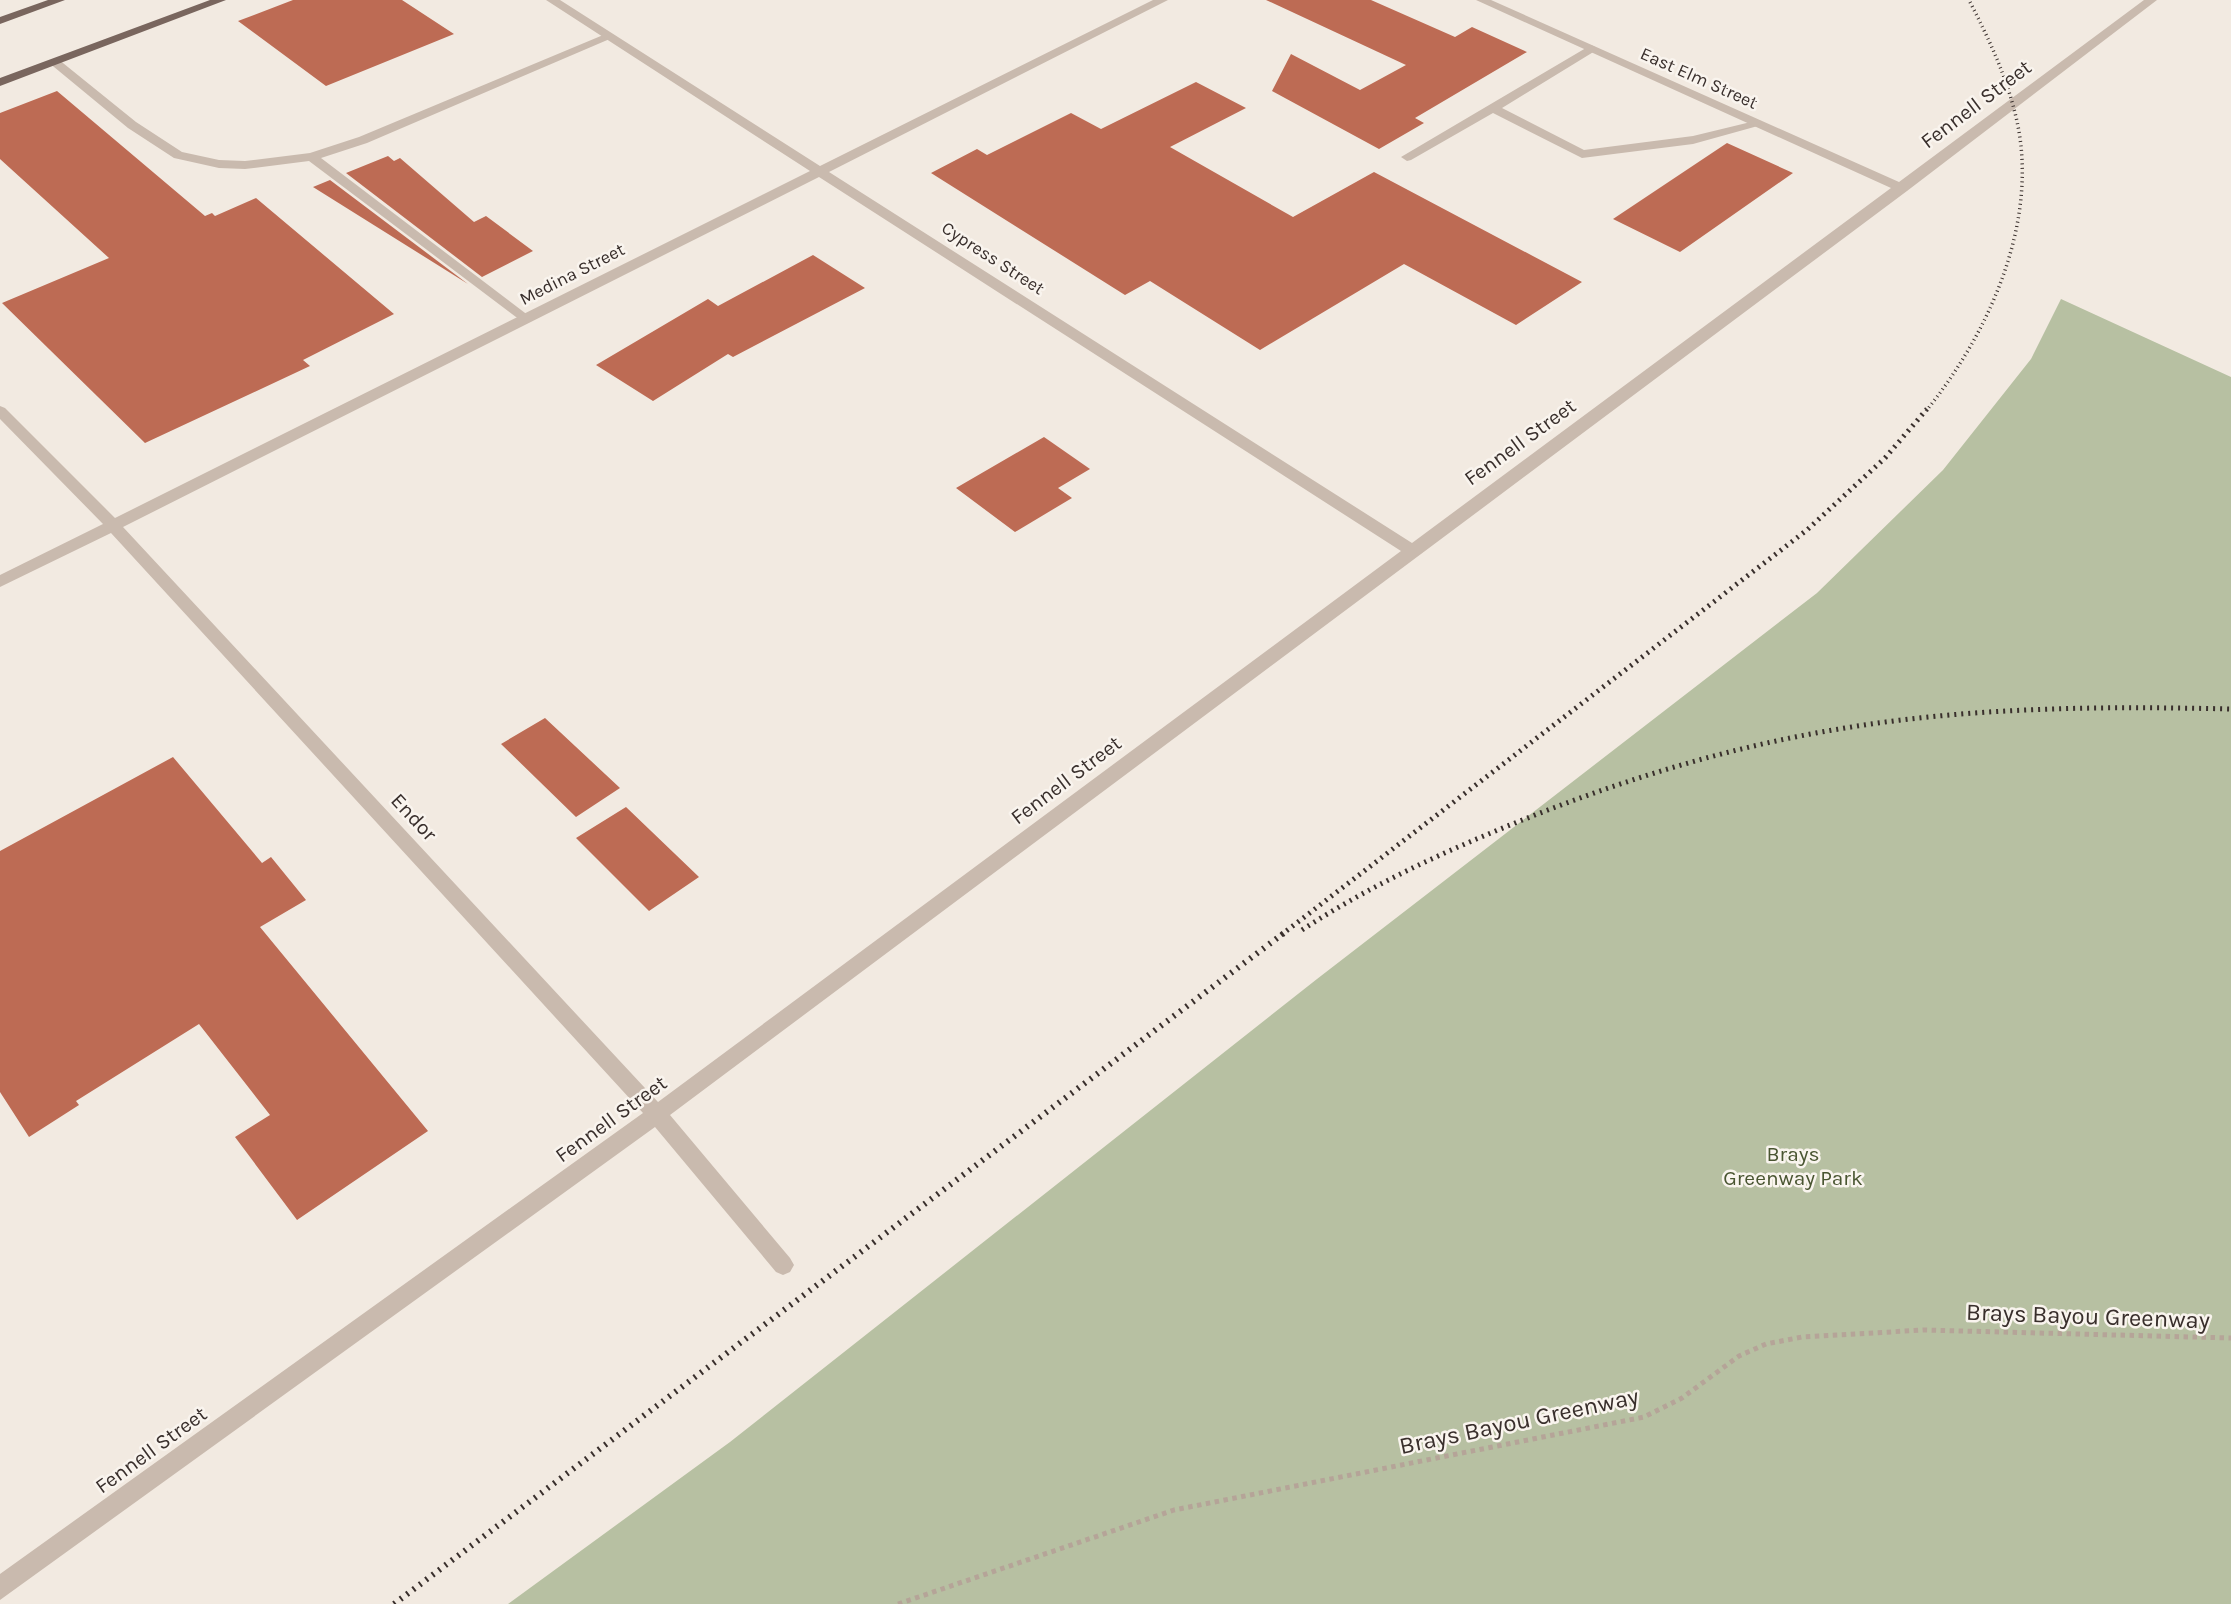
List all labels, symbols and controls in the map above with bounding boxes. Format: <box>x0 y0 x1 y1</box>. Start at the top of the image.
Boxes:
street label: East Elm Street <box>1637 42 1761 114</box>
street label: Fennell Street <box>1916 55 2036 153</box>
street label: Cypress Street <box>937 217 1049 300</box>
street label: Medina Street <box>516 238 628 310</box>
street label: Fennell Street <box>1460 394 1580 490</box>
street label: Fennell Street <box>1006 731 1126 829</box>
street label: Endor <box>386 788 442 846</box>
street label: Fennell Street <box>551 1071 671 1167</box>
park label: Brays Greenway Park <box>1723 1142 1863 1190</box>
street label: Brays Bayou Greenway <box>1966 1298 2210 1334</box>
street label: Brays Bayou Greenway <box>1397 1382 1641 1460</box>
street label: Fennell Street <box>91 1402 211 1498</box>

